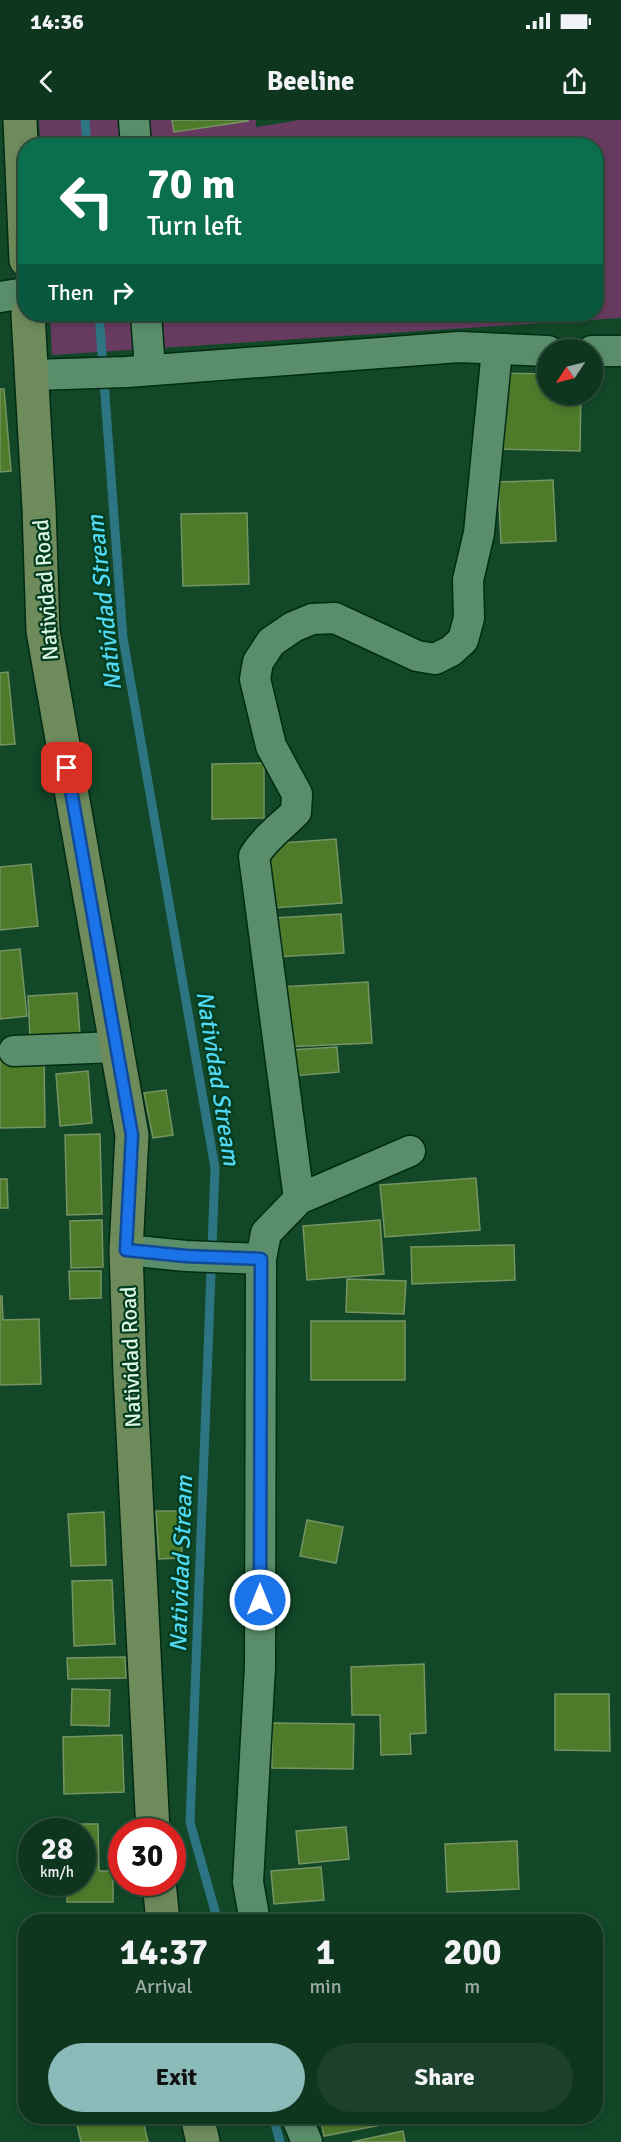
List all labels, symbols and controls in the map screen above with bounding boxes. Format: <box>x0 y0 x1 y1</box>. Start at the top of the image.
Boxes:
text: 14:36 <box>30 8 84 35</box>
icon: back <box>30 65 63 98</box>
text: Beeline <box>267 65 354 98</box>
icon: share <box>558 65 591 98</box>
text: 70 m <box>147 159 236 210</box>
icon: left <box>48 162 126 240</box>
text: Turn left <box>147 210 242 243</box>
icon: right <box>106 276 139 309</box>
text: Then <box>48 279 94 306</box>
north arrow <box>537 339 603 405</box>
map controls <box>537 339 603 405</box>
water label: Natividad Stream <box>80 513 128 692</box>
street label: Natividad Road <box>27 518 64 661</box>
pin <box>41 742 92 793</box>
icon: arrive <box>50 751 83 784</box>
water label: Natividad Stream <box>189 989 247 1168</box>
street label: Natividad Road <box>115 1286 146 1428</box>
water label: Natividad Stream <box>163 1474 199 1653</box>
position arrow <box>228 1568 292 1632</box>
speed limit sign: 30 <box>108 1818 186 1896</box>
text: 28 <box>41 1831 73 1868</box>
text: km/h <box>40 1863 74 1881</box>
text: 14:37 <box>120 1930 208 1975</box>
text: 1 <box>316 1930 335 1975</box>
text: 200 <box>443 1930 501 1975</box>
text: Arrival <box>135 1974 192 1999</box>
text: min <box>309 1974 342 1999</box>
text: m <box>464 1974 480 1999</box>
button: Exit <box>48 2043 305 2112</box>
button: Share <box>317 2043 573 2112</box>

